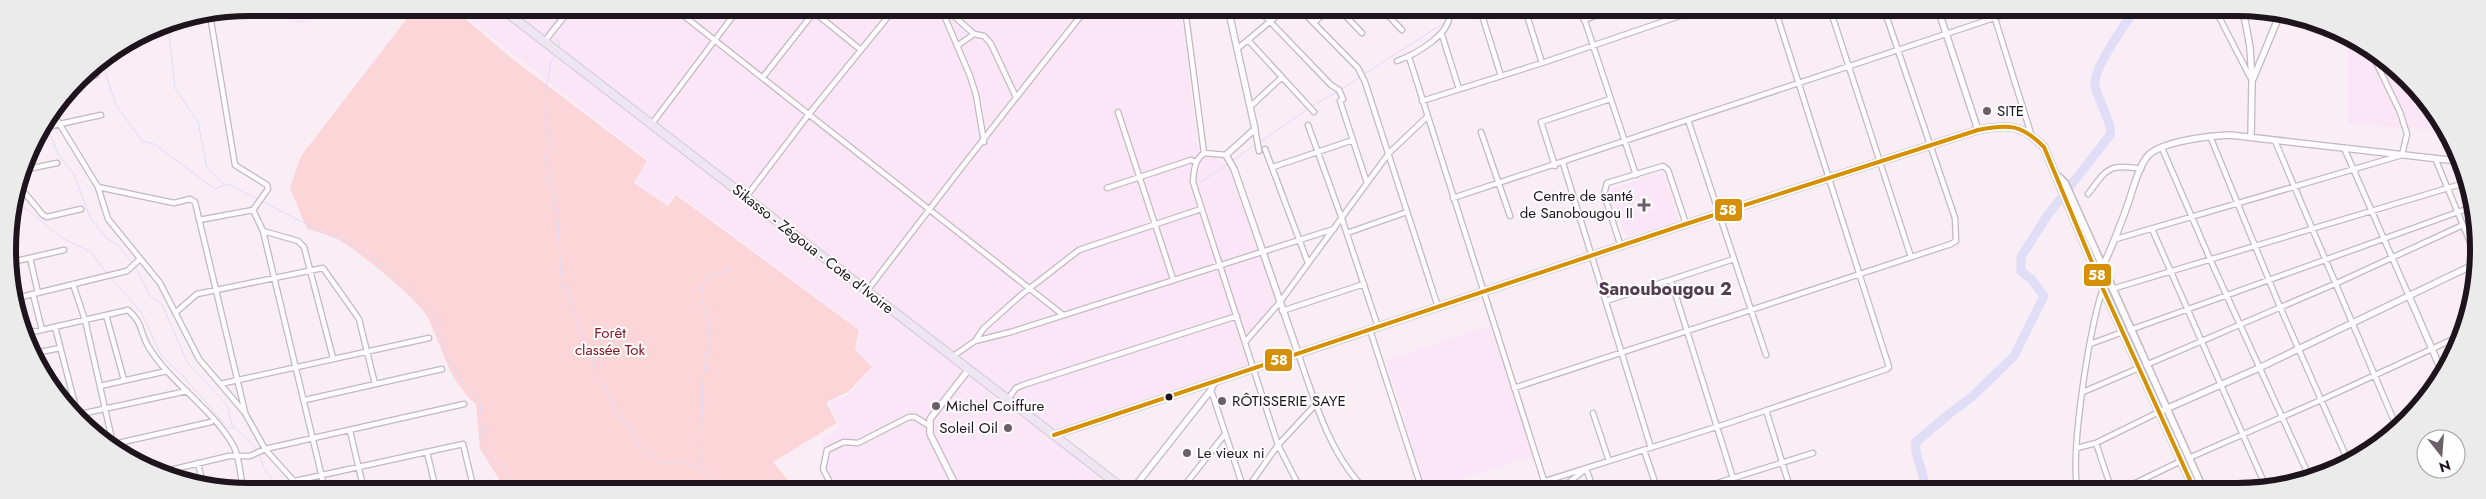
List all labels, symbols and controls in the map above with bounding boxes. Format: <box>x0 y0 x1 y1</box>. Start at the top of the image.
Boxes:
place label: SITE <box>1997 100 2024 122</box>
marker: SITE <box>1981 105 1993 117</box>
street label: Sikasso - Zégoua - Cote d'Ivoire <box>728 179 899 319</box>
place label: Centre de santé de Sanobougou II <box>1520 185 1633 224</box>
marker: Centre de santé de Sanobougou II <box>1637 198 1651 212</box>
line badge: 58 <box>1714 198 1743 222</box>
text: 58 <box>1719 200 1737 220</box>
line badge: 58 <box>2083 263 2112 287</box>
text: 58 <box>2088 265 2106 285</box>
district label: Sanoubougou 2 <box>1598 276 1732 302</box>
park label: Forêt classée Tok <box>575 322 645 361</box>
line badge: 58 <box>1264 348 1293 372</box>
text: 58 <box>1270 350 1288 370</box>
place label: RÔTISSERIE SAYE <box>1232 390 1346 412</box>
unlabelled marker <box>1164 392 1174 402</box>
place label: Michel Coiffure <box>946 395 1045 417</box>
marker: RÔTISSERIE SAYE <box>1216 395 1228 407</box>
marker: Michel Coiffure <box>930 400 942 412</box>
place label: Soleil Oil <box>939 417 998 439</box>
marker: Soleil Oil <box>1002 422 1014 434</box>
north arrow <box>2416 429 2466 479</box>
place label: Le vieux ni <box>1197 442 1265 464</box>
marker: Le vieux ni <box>1181 447 1193 459</box>
text: N <box>2437 455 2453 478</box>

